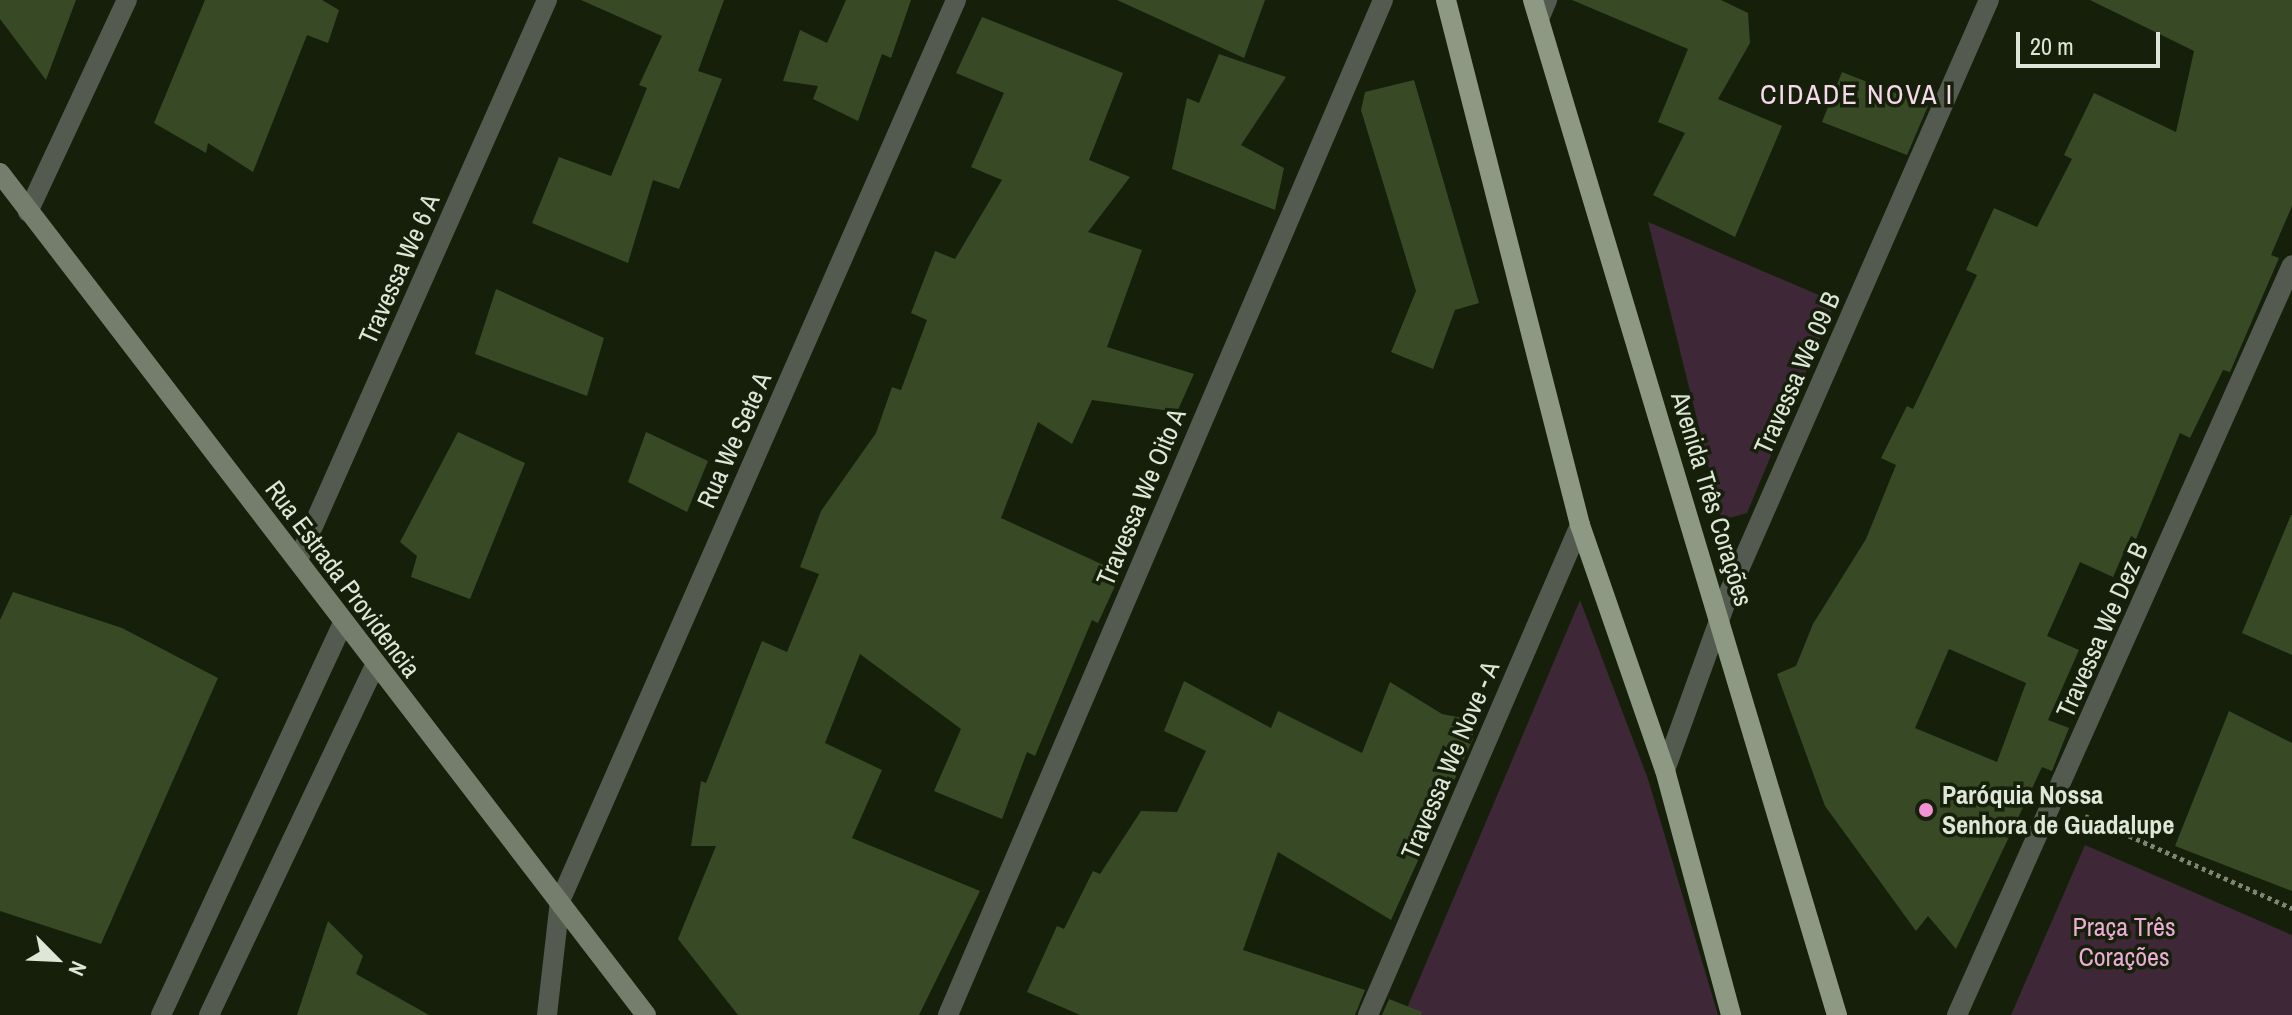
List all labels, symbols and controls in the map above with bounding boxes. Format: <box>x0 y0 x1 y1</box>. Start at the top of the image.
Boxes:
scale bar <box>2020 16 2164 66</box>
text: 20 m <box>2030 30 2074 62</box>
district label: CIDADE NOVA I <box>1759 77 1955 111</box>
street label: Travessa We 6 A <box>352 188 446 350</box>
street label: Travessa We 09 B <box>1747 287 1847 459</box>
street label: Rua We Sete A <box>690 367 778 513</box>
street label: Avenida Três Corações <box>1665 388 1759 610</box>
street label: Travessa We Oito A <box>1089 403 1193 591</box>
street label: Rua Estrada Providencia <box>259 474 427 684</box>
street label: Travessa We Dez B <box>2049 538 2155 722</box>
street label: Travessa We Nove - A <box>1394 656 1506 864</box>
place label: Paróquia Nossa Senhora de Guadalupe <box>1942 779 2174 840</box>
marker: Paróquia Nossa Senhora de Guadalupe <box>1917 801 1935 819</box>
park label: Praça Três Corações <box>2072 911 2176 972</box>
north arrow <box>16 919 96 999</box>
text: N <box>62 957 94 981</box>

